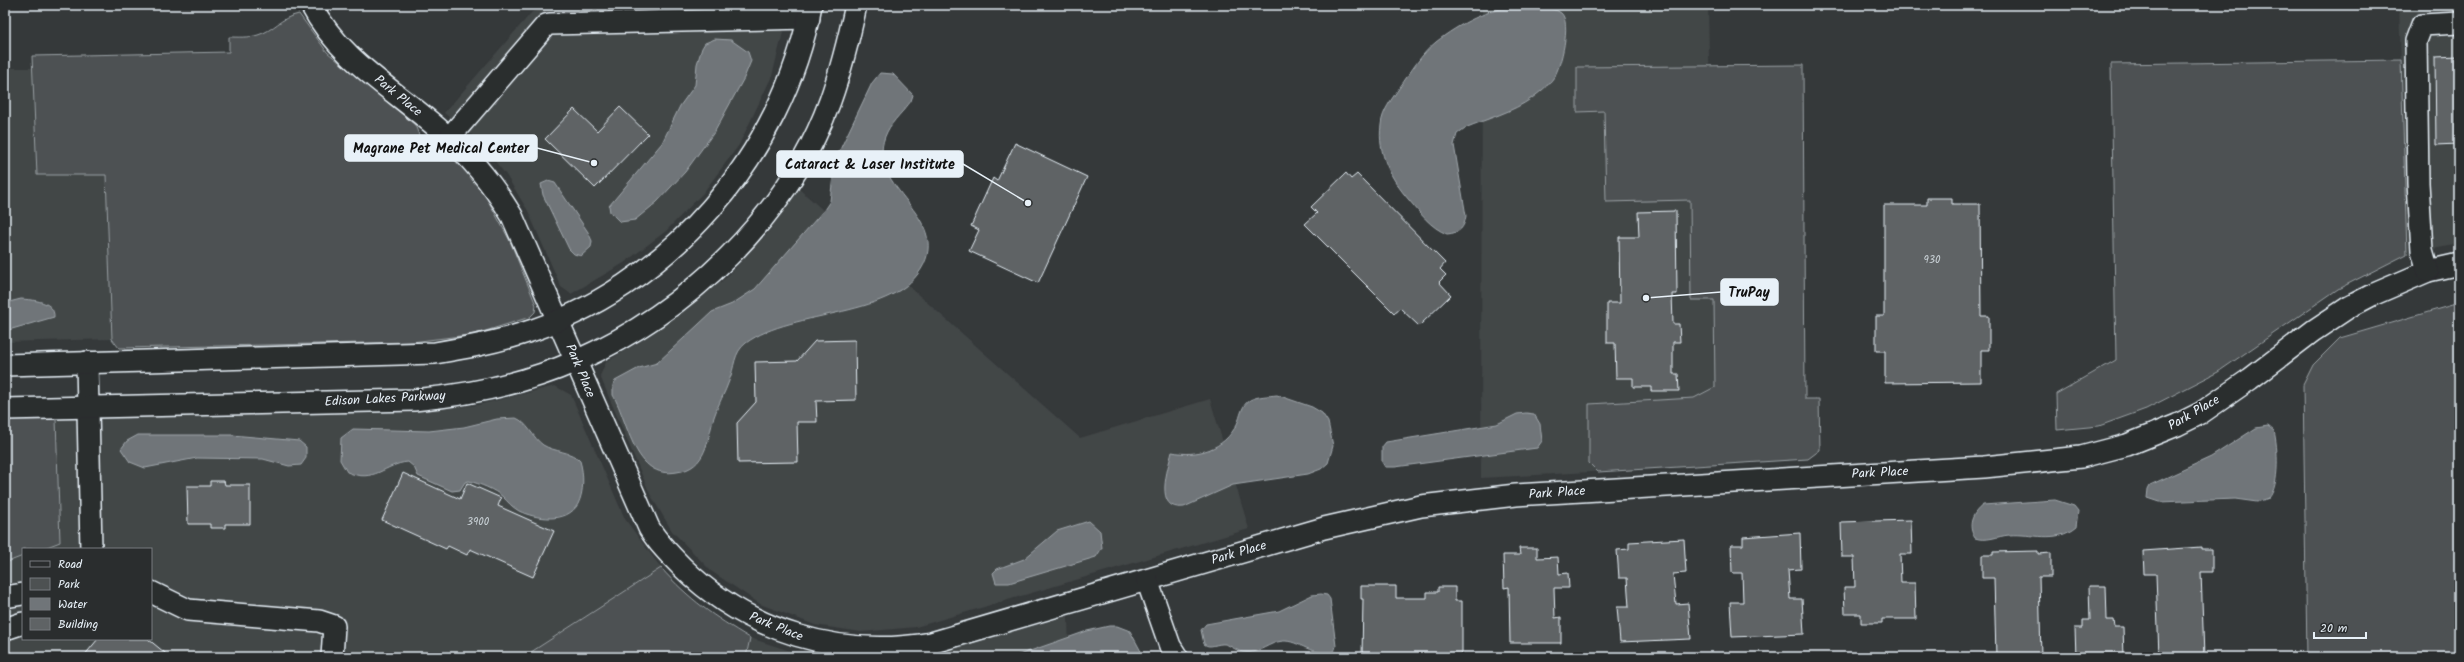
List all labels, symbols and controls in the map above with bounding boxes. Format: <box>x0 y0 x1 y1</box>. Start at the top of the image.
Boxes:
street label: Park Place <box>369 70 427 122</box>
callout: Magrane Pet Medical Center <box>345 135 537 161</box>
text: Magrane Pet Medical Center <box>353 138 530 160</box>
callout: Cataract & Laser Institute <box>777 151 963 177</box>
text: Cataract & Laser Institute <box>785 154 955 176</box>
house number: 930 <box>1923 251 1941 269</box>
callout: TruPay <box>1721 279 1778 305</box>
text: TruPay <box>1728 282 1771 304</box>
street label: Park Place <box>559 341 601 401</box>
street label: Edison Lakes Parkway <box>324 385 447 413</box>
street label: Park Place <box>2164 390 2224 436</box>
street label: Park Place <box>1851 461 1909 485</box>
street label: Park Place <box>1528 481 1586 505</box>
house number: 3900 <box>467 513 490 531</box>
street label: Park Place <box>1209 535 1269 571</box>
legend <box>22 548 152 640</box>
text: Road <box>58 555 83 574</box>
text: Park <box>58 575 80 594</box>
text: Water <box>58 595 88 614</box>
street label: Park Place <box>746 607 806 647</box>
scale bar <box>2314 614 2366 640</box>
text: Building <box>58 615 98 634</box>
text: 20 m <box>2320 619 2348 638</box>

